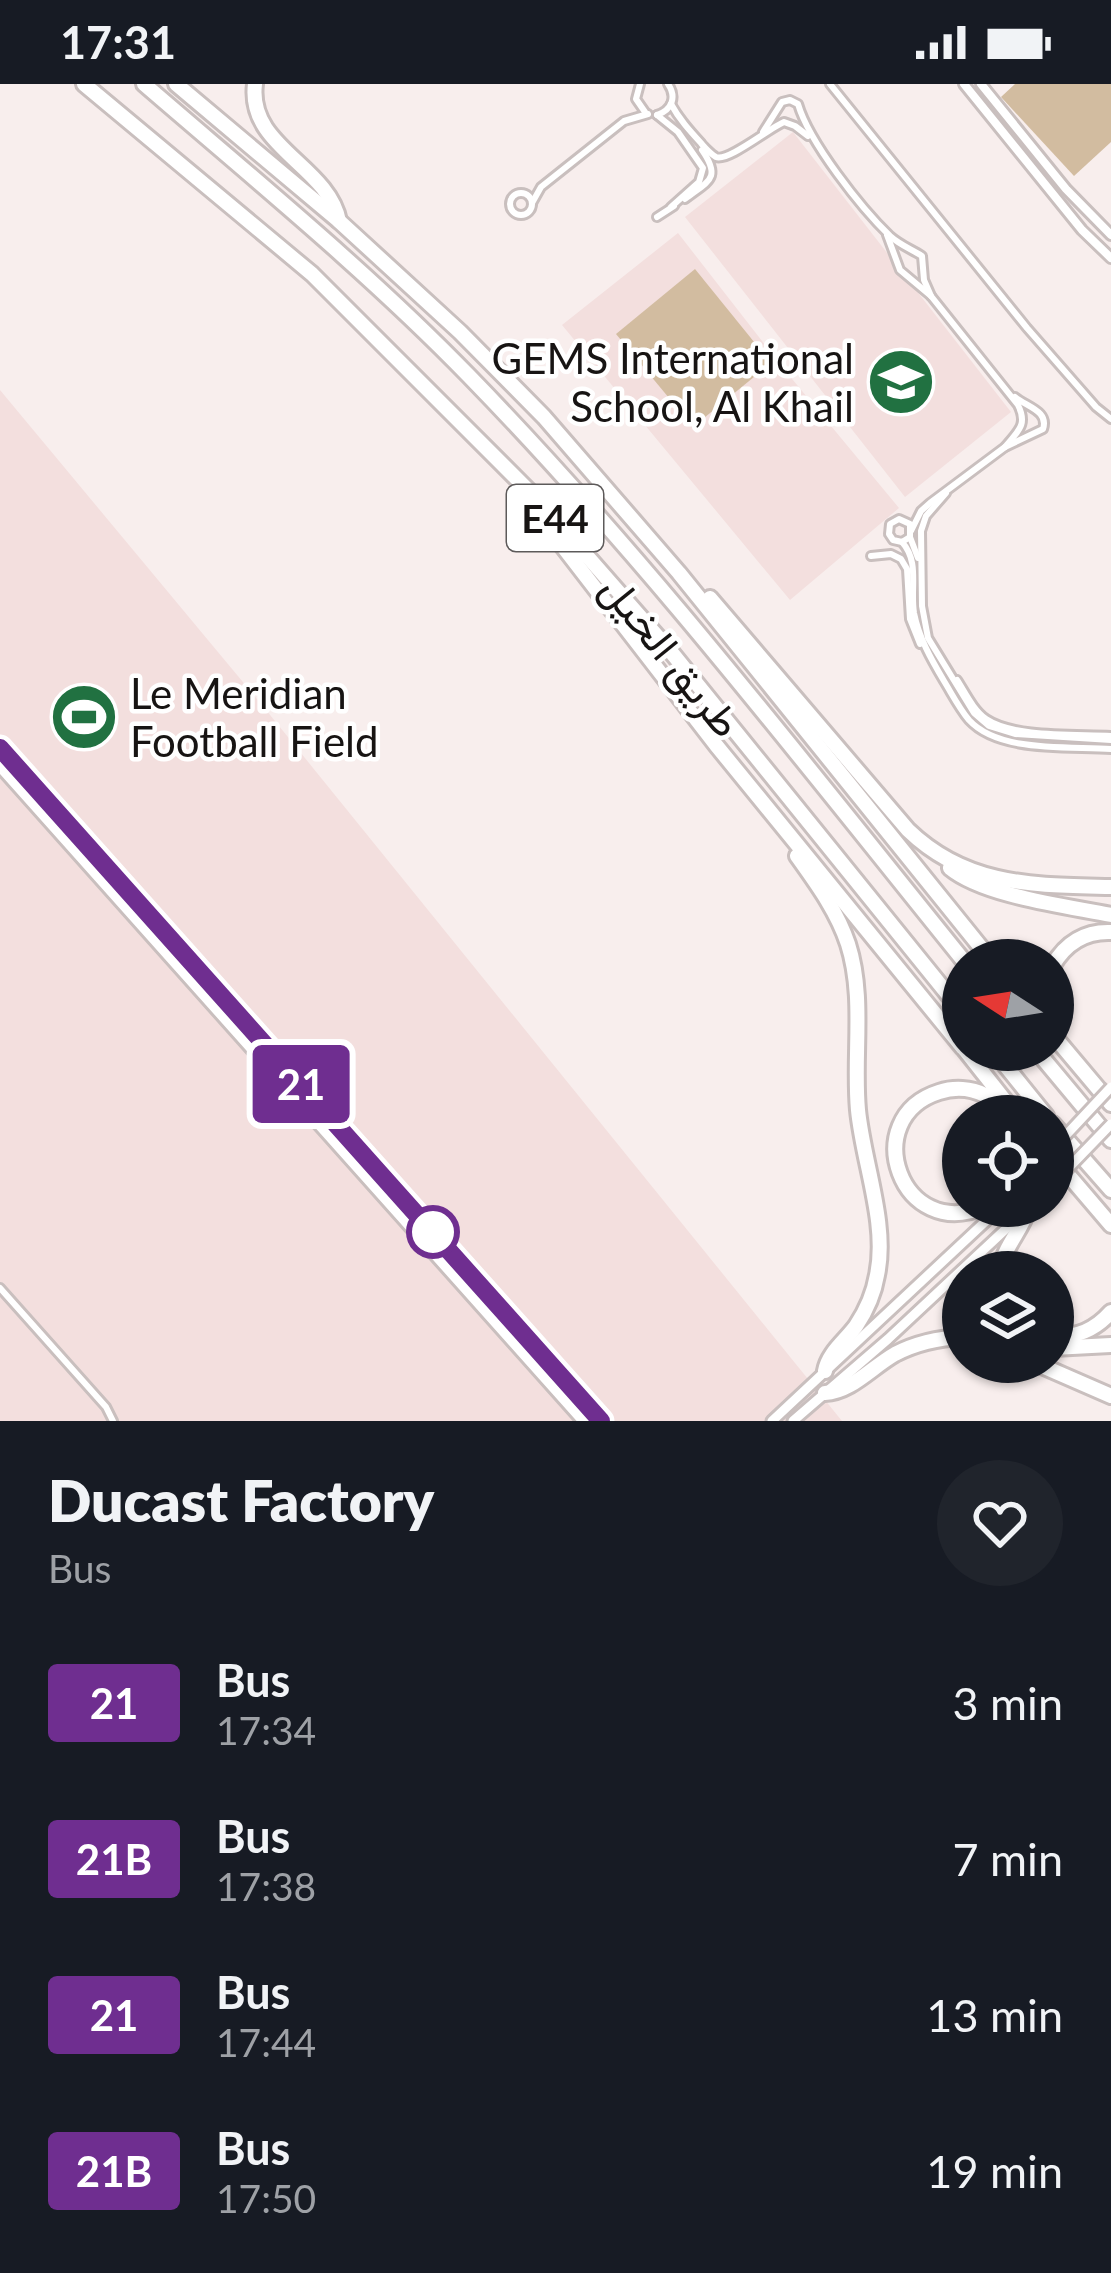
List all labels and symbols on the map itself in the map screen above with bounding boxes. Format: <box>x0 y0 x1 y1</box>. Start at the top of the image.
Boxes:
place label: GEMS International School, Al Khail <box>492 333 854 431</box>
school or university icon: GEMS International School, Al Khail <box>866 347 936 417</box>
road number: E44 <box>507 485 603 551</box>
street label: طريق الخيل <box>589 563 753 748</box>
place label: Le Meridian Football Field <box>130 668 379 766</box>
sports icon: Le Meridian Football Field <box>49 682 119 752</box>
north arrow <box>942 939 1074 1071</box>
line badge: 21 <box>247 1045 355 1123</box>
unlabelled marker <box>408 1207 458 1257</box>

